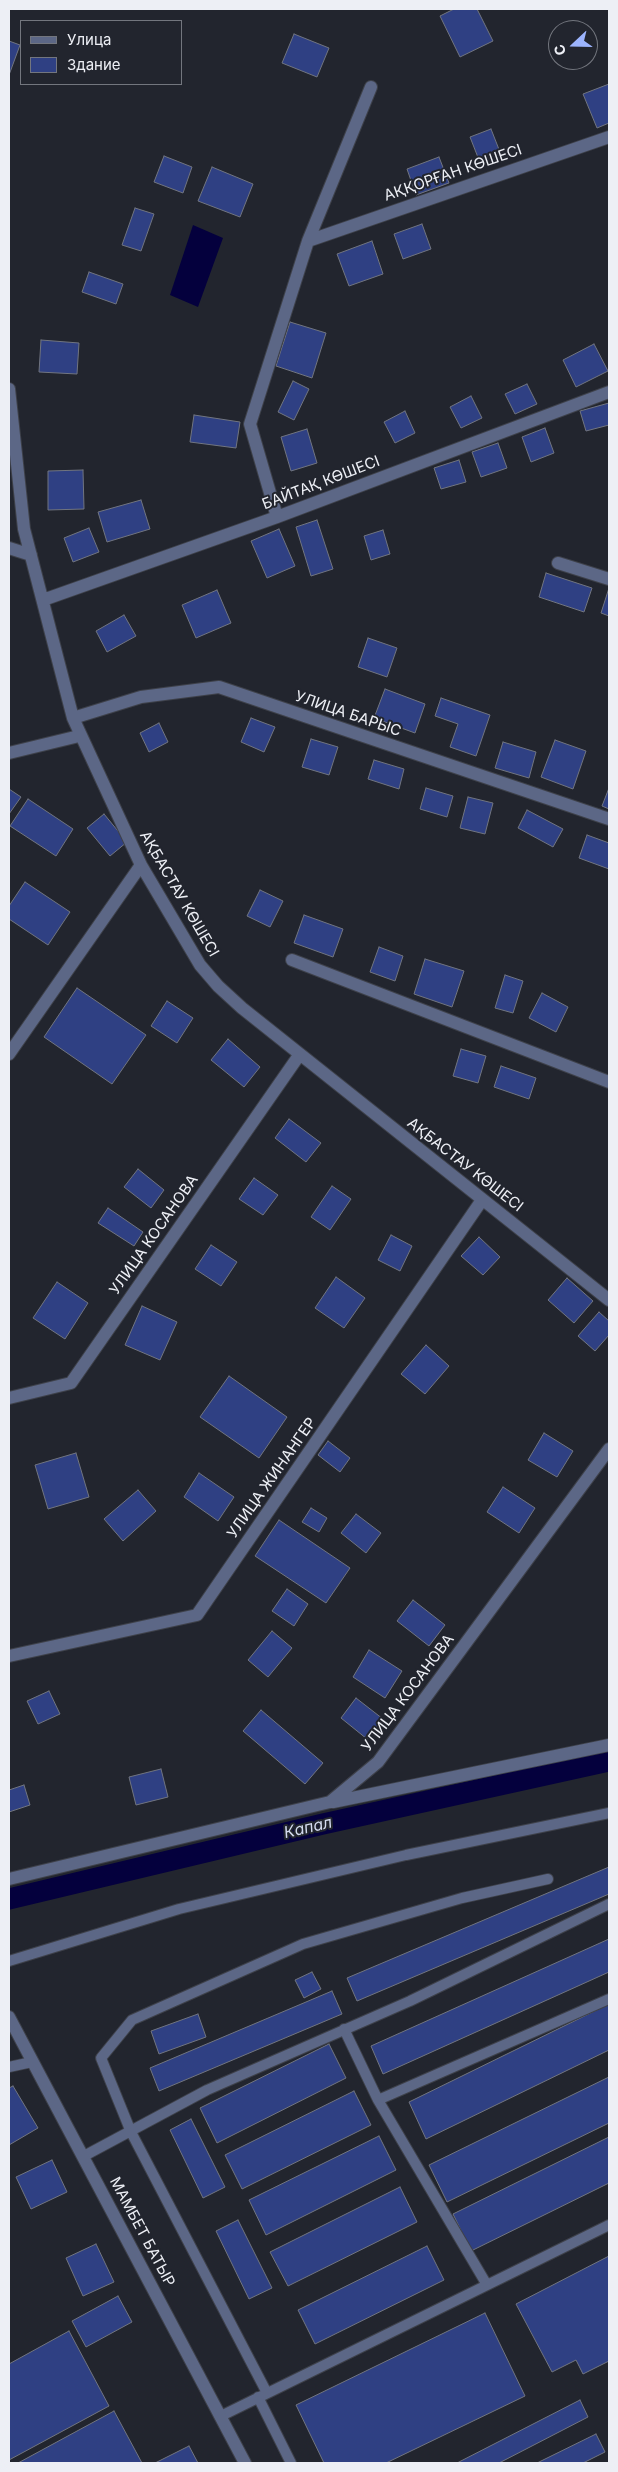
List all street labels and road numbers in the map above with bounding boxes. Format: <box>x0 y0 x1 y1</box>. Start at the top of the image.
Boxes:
street label: АҚҚОРҒАН КӨШЕСІ <box>382 141 524 205</box>
street label: БАЙТАҚ КӨШЕСІ <box>260 452 382 514</box>
street label: УЛИЦА БАРЫС <box>293 687 403 741</box>
street label: АҚБАСТАУ КӨШЕСІ <box>136 828 222 960</box>
street label: АҚБАСТАУ КӨШЕСІ <box>403 1114 527 1216</box>
street label: УЛИЦА КОСАНОВА <box>106 1172 202 1298</box>
street label: УЛИЦА ЖИHАНГЕР <box>224 1414 320 1542</box>
street label: УЛИЦА КОСАНОВА <box>358 1631 458 1755</box>
street label: МАМБЕТ БАТЫР <box>106 2174 178 2290</box>

